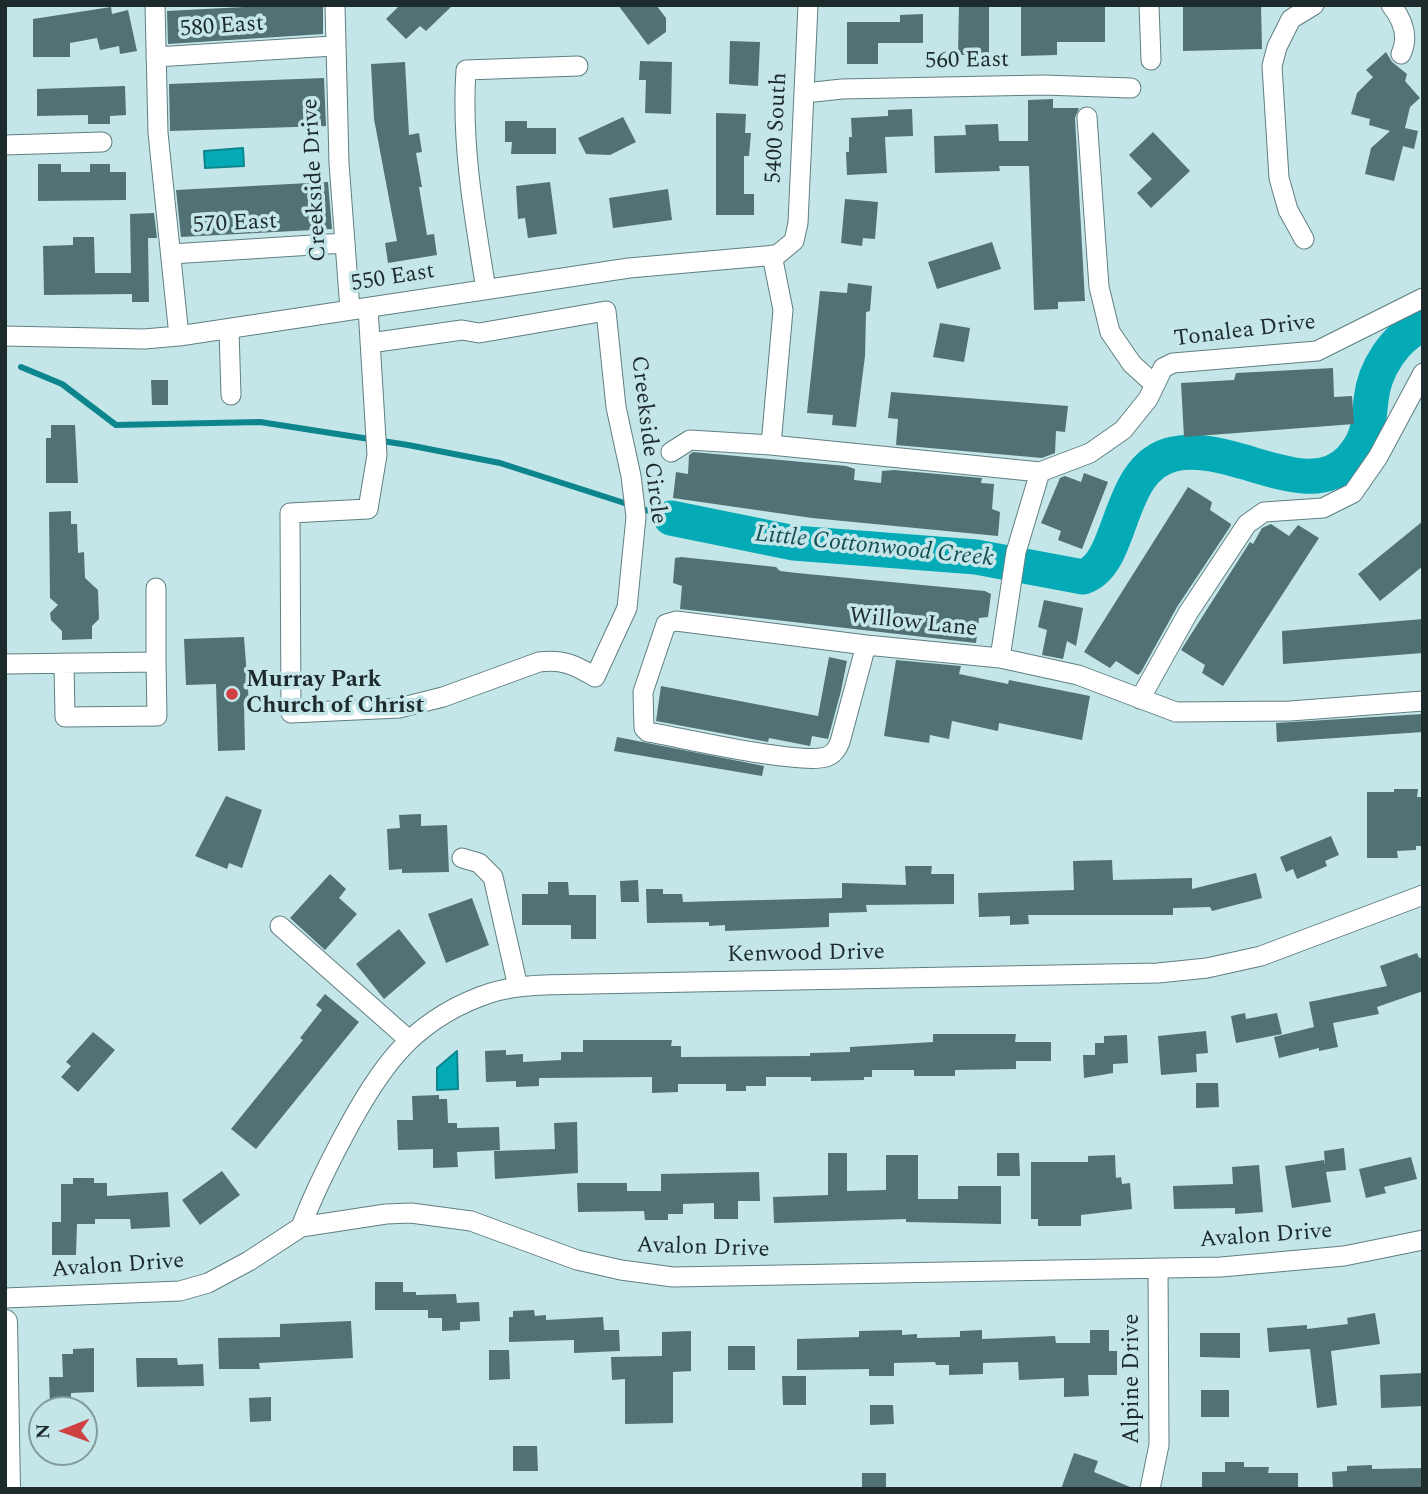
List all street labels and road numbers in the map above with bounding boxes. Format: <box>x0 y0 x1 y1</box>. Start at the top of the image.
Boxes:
street label: 580 East <box>179 11 265 45</box>
street label: 560 East <box>925 47 1009 77</box>
street label: 5400 South <box>761 72 795 184</box>
street label: Creekside Drive <box>298 98 334 262</box>
street label: 570 East <box>192 209 278 241</box>
street label: 550 East <box>349 259 437 299</box>
street label: Tonalea Drive <box>1173 310 1317 354</box>
street label: Creekside Circle <box>623 354 671 526</box>
street label: Willow Lane <box>847 604 979 644</box>
street label: Kenwood Drive <box>727 940 885 970</box>
street label: Avalon Drive <box>1199 1219 1333 1255</box>
street label: Avalon Drive <box>636 1233 770 1265</box>
street label: Avalon Drive <box>51 1249 185 1285</box>
street label: Alpine Drive <box>1119 1314 1147 1444</box>

